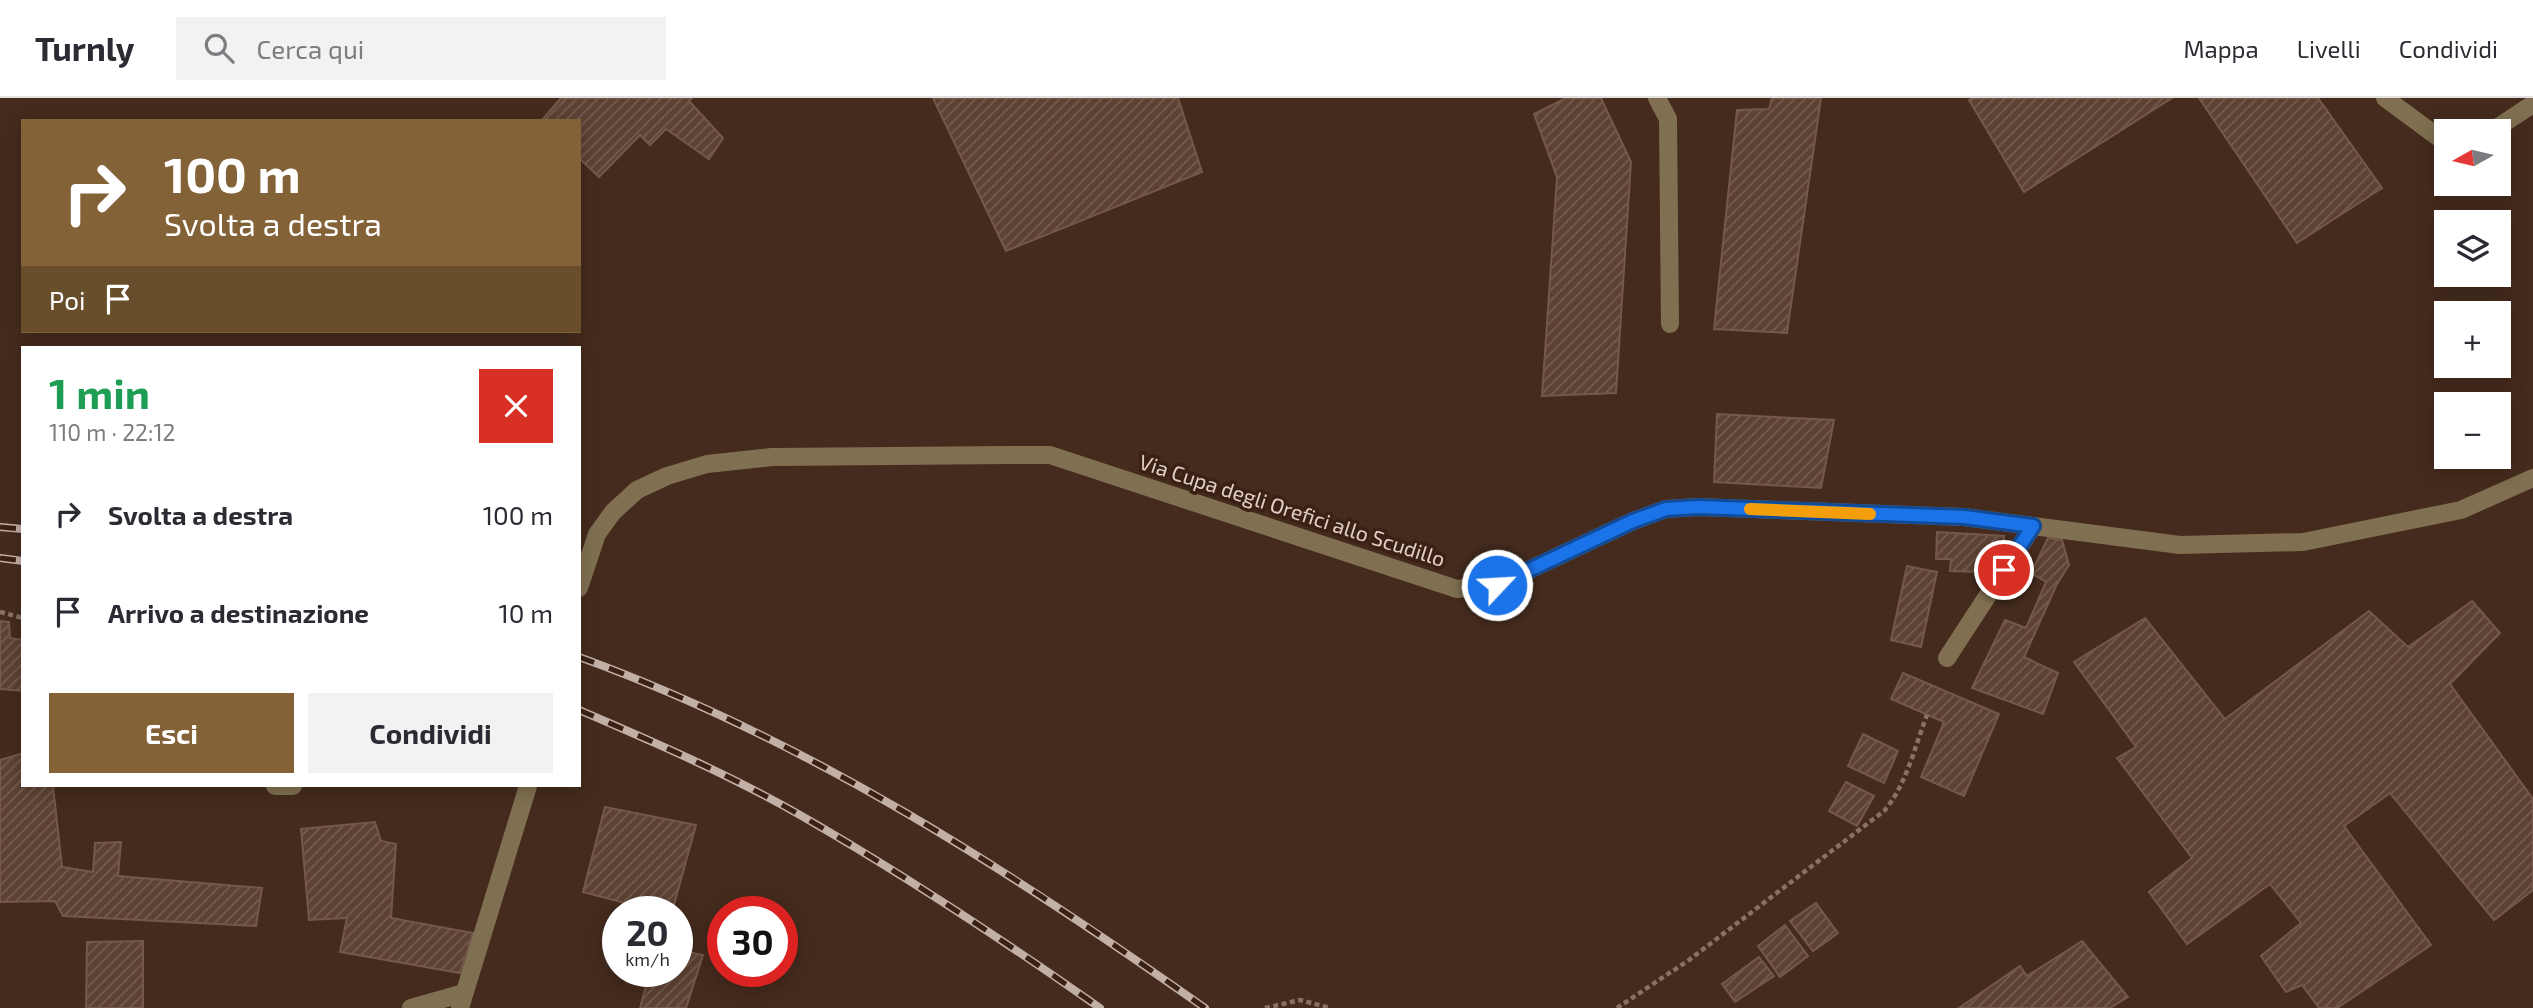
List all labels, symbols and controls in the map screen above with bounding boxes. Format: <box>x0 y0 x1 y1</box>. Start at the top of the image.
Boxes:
search box <box>176 17 666 80</box>
text: Turnly <box>35 28 134 68</box>
icon: search <box>200 29 238 67</box>
text: Cerca qui <box>256 33 364 64</box>
text: Mappa <box>2183 34 2259 63</box>
text: Livelli <box>2297 34 2361 63</box>
text: Condividi <box>2399 34 2498 63</box>
north arrow <box>2434 119 2511 196</box>
map controls <box>2434 119 2511 469</box>
text: 100 m <box>164 144 301 203</box>
icon: right <box>49 147 140 238</box>
text: Svolta a destra <box>164 204 382 242</box>
button: layers <box>2434 210 2511 287</box>
icon: arrive <box>99 280 137 318</box>
text: Poi <box>49 284 85 315</box>
button: + <box>2434 301 2511 378</box>
text: 1 min <box>49 367 150 417</box>
button: close <box>479 369 553 443</box>
button: − <box>2434 392 2511 469</box>
text: 110 m · 22:12 <box>49 418 176 446</box>
street label: Via Cupa degli Orefici allo Scudillo <box>1136 448 1449 571</box>
icon: right <box>49 495 87 533</box>
text: Svolta a destra <box>108 499 293 530</box>
text: 100 m <box>483 499 553 530</box>
pin <box>1974 540 2034 600</box>
position arrow <box>1460 548 1534 622</box>
icon: arrive <box>1985 551 2023 589</box>
icon: arrive <box>49 593 87 631</box>
text: Arrivo a destinazione <box>108 597 369 628</box>
text: 10 m <box>498 597 553 628</box>
button: Esci <box>49 693 294 773</box>
button: Condividi <box>308 693 553 773</box>
speed limit sign: 30 <box>707 896 798 987</box>
text: 20 <box>626 911 669 953</box>
text: km/h <box>625 948 670 970</box>

